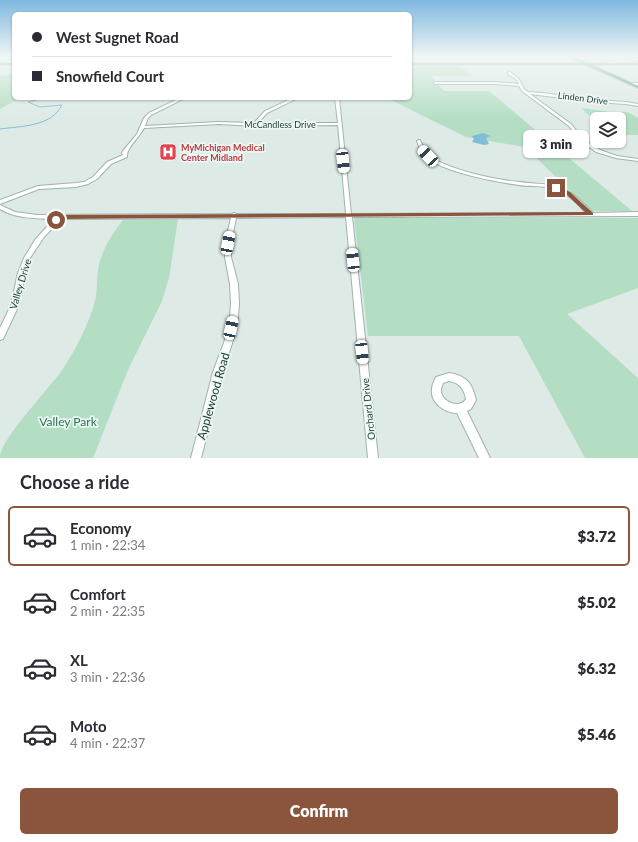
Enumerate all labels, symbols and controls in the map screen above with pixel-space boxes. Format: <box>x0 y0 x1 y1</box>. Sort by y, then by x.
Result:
text: West Sugnet Road <box>56 28 179 46</box>
text: Snowfield Court <box>56 67 164 85</box>
street label: Linden Drive <box>557 89 609 107</box>
map controls <box>590 112 626 148</box>
button: layers <box>590 112 626 148</box>
street label: McCandless Drive <box>244 119 316 130</box>
callout: 3 min <box>523 130 589 158</box>
text: 3 min <box>540 136 572 152</box>
hospital icon: MyMichigan Medical Center Midland <box>158 142 178 162</box>
place label: MyMichigan Medical Center Midland <box>181 142 265 163</box>
car <box>415 143 441 169</box>
car <box>336 148 350 174</box>
route end <box>547 179 565 197</box>
route start <box>47 211 65 229</box>
car <box>220 230 236 256</box>
car <box>346 247 360 273</box>
street label: Valley Drive <box>7 257 33 311</box>
car <box>223 315 239 341</box>
car <box>355 339 369 365</box>
street label: Applewood Road <box>193 351 233 441</box>
street label: Orchard Drive <box>359 377 377 441</box>
park label: Valley Park <box>39 414 98 429</box>
text: Choose a ride <box>20 471 129 493</box>
icon: car <box>22 518 58 554</box>
text: Economy <box>70 519 131 537</box>
text: $3.72 <box>578 527 616 545</box>
text: 1 min · 22:34 <box>70 537 145 553</box>
icon: car <box>22 584 58 620</box>
text: Comfort <box>70 585 126 603</box>
text: $5.02 <box>578 593 616 611</box>
text: 2 min · 22:35 <box>70 603 145 619</box>
icon: car <box>22 650 58 686</box>
text: XL <box>70 651 88 669</box>
text: $6.32 <box>578 659 616 677</box>
text: 3 min · 22:36 <box>70 669 145 685</box>
icon: car <box>22 716 58 752</box>
text: Moto <box>70 717 107 735</box>
text: $5.46 <box>578 725 616 743</box>
text: 4 min · 22:37 <box>70 735 145 751</box>
button: Confirm <box>20 788 618 834</box>

